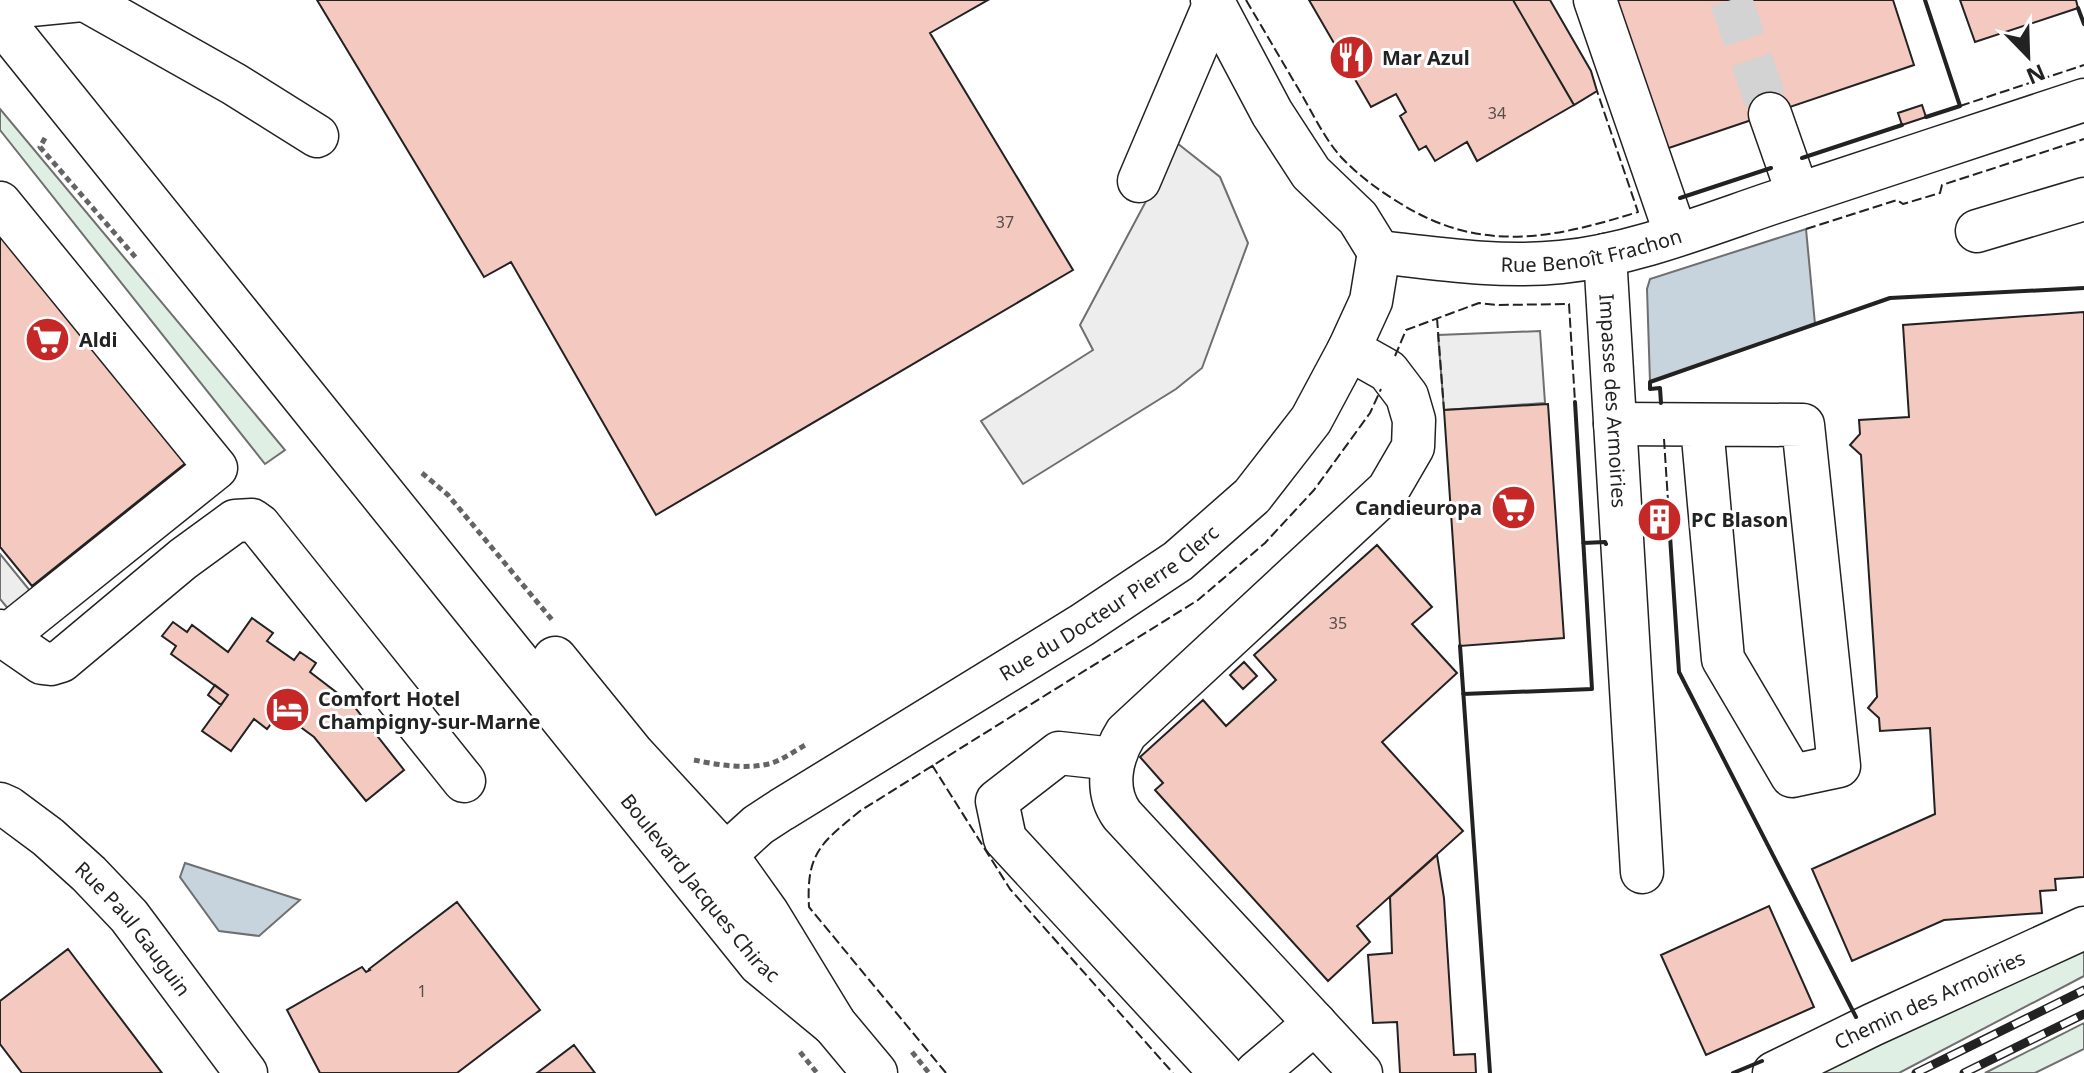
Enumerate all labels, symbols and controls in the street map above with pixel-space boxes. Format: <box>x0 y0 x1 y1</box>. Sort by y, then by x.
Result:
north arrow <box>1988 16 2068 96</box>
restaurant icon: Mar Azul <box>1327 33 1375 81</box>
place label: Mar Azul <box>1382 44 1470 71</box>
text: N <box>2022 58 2050 93</box>
house number: 34 <box>1488 102 1506 124</box>
house number: 37 <box>996 211 1014 233</box>
street label: Rue Benoît Frachon <box>1500 221 1685 277</box>
street label: Impasse des Armoiries <box>1594 293 1634 509</box>
supermarket icon: Aldi <box>24 315 72 363</box>
place label: Aldi <box>79 326 117 353</box>
supermarket icon: Candieuropa <box>1489 483 1537 531</box>
place label: Candieuropa <box>1355 494 1482 521</box>
building icon: PC Blason <box>1636 495 1684 543</box>
place label: PC Blason <box>1691 506 1788 533</box>
street label: Rue du Docteur Pierre Clerc <box>994 518 1224 686</box>
house number: 35 <box>1329 612 1347 634</box>
hotel icon: Comfort Hotel Champigny-sur-Marne <box>263 685 311 733</box>
place label: Comfort Hotel Champigny-sur-Marne <box>318 685 541 735</box>
street label: Boulevard Jacques Chirac <box>615 788 786 988</box>
street label: Rue Paul Gauguin <box>70 855 197 1001</box>
street label: Chemin des Armoiries <box>1829 943 2029 1055</box>
house number: 1 <box>417 980 427 1002</box>

